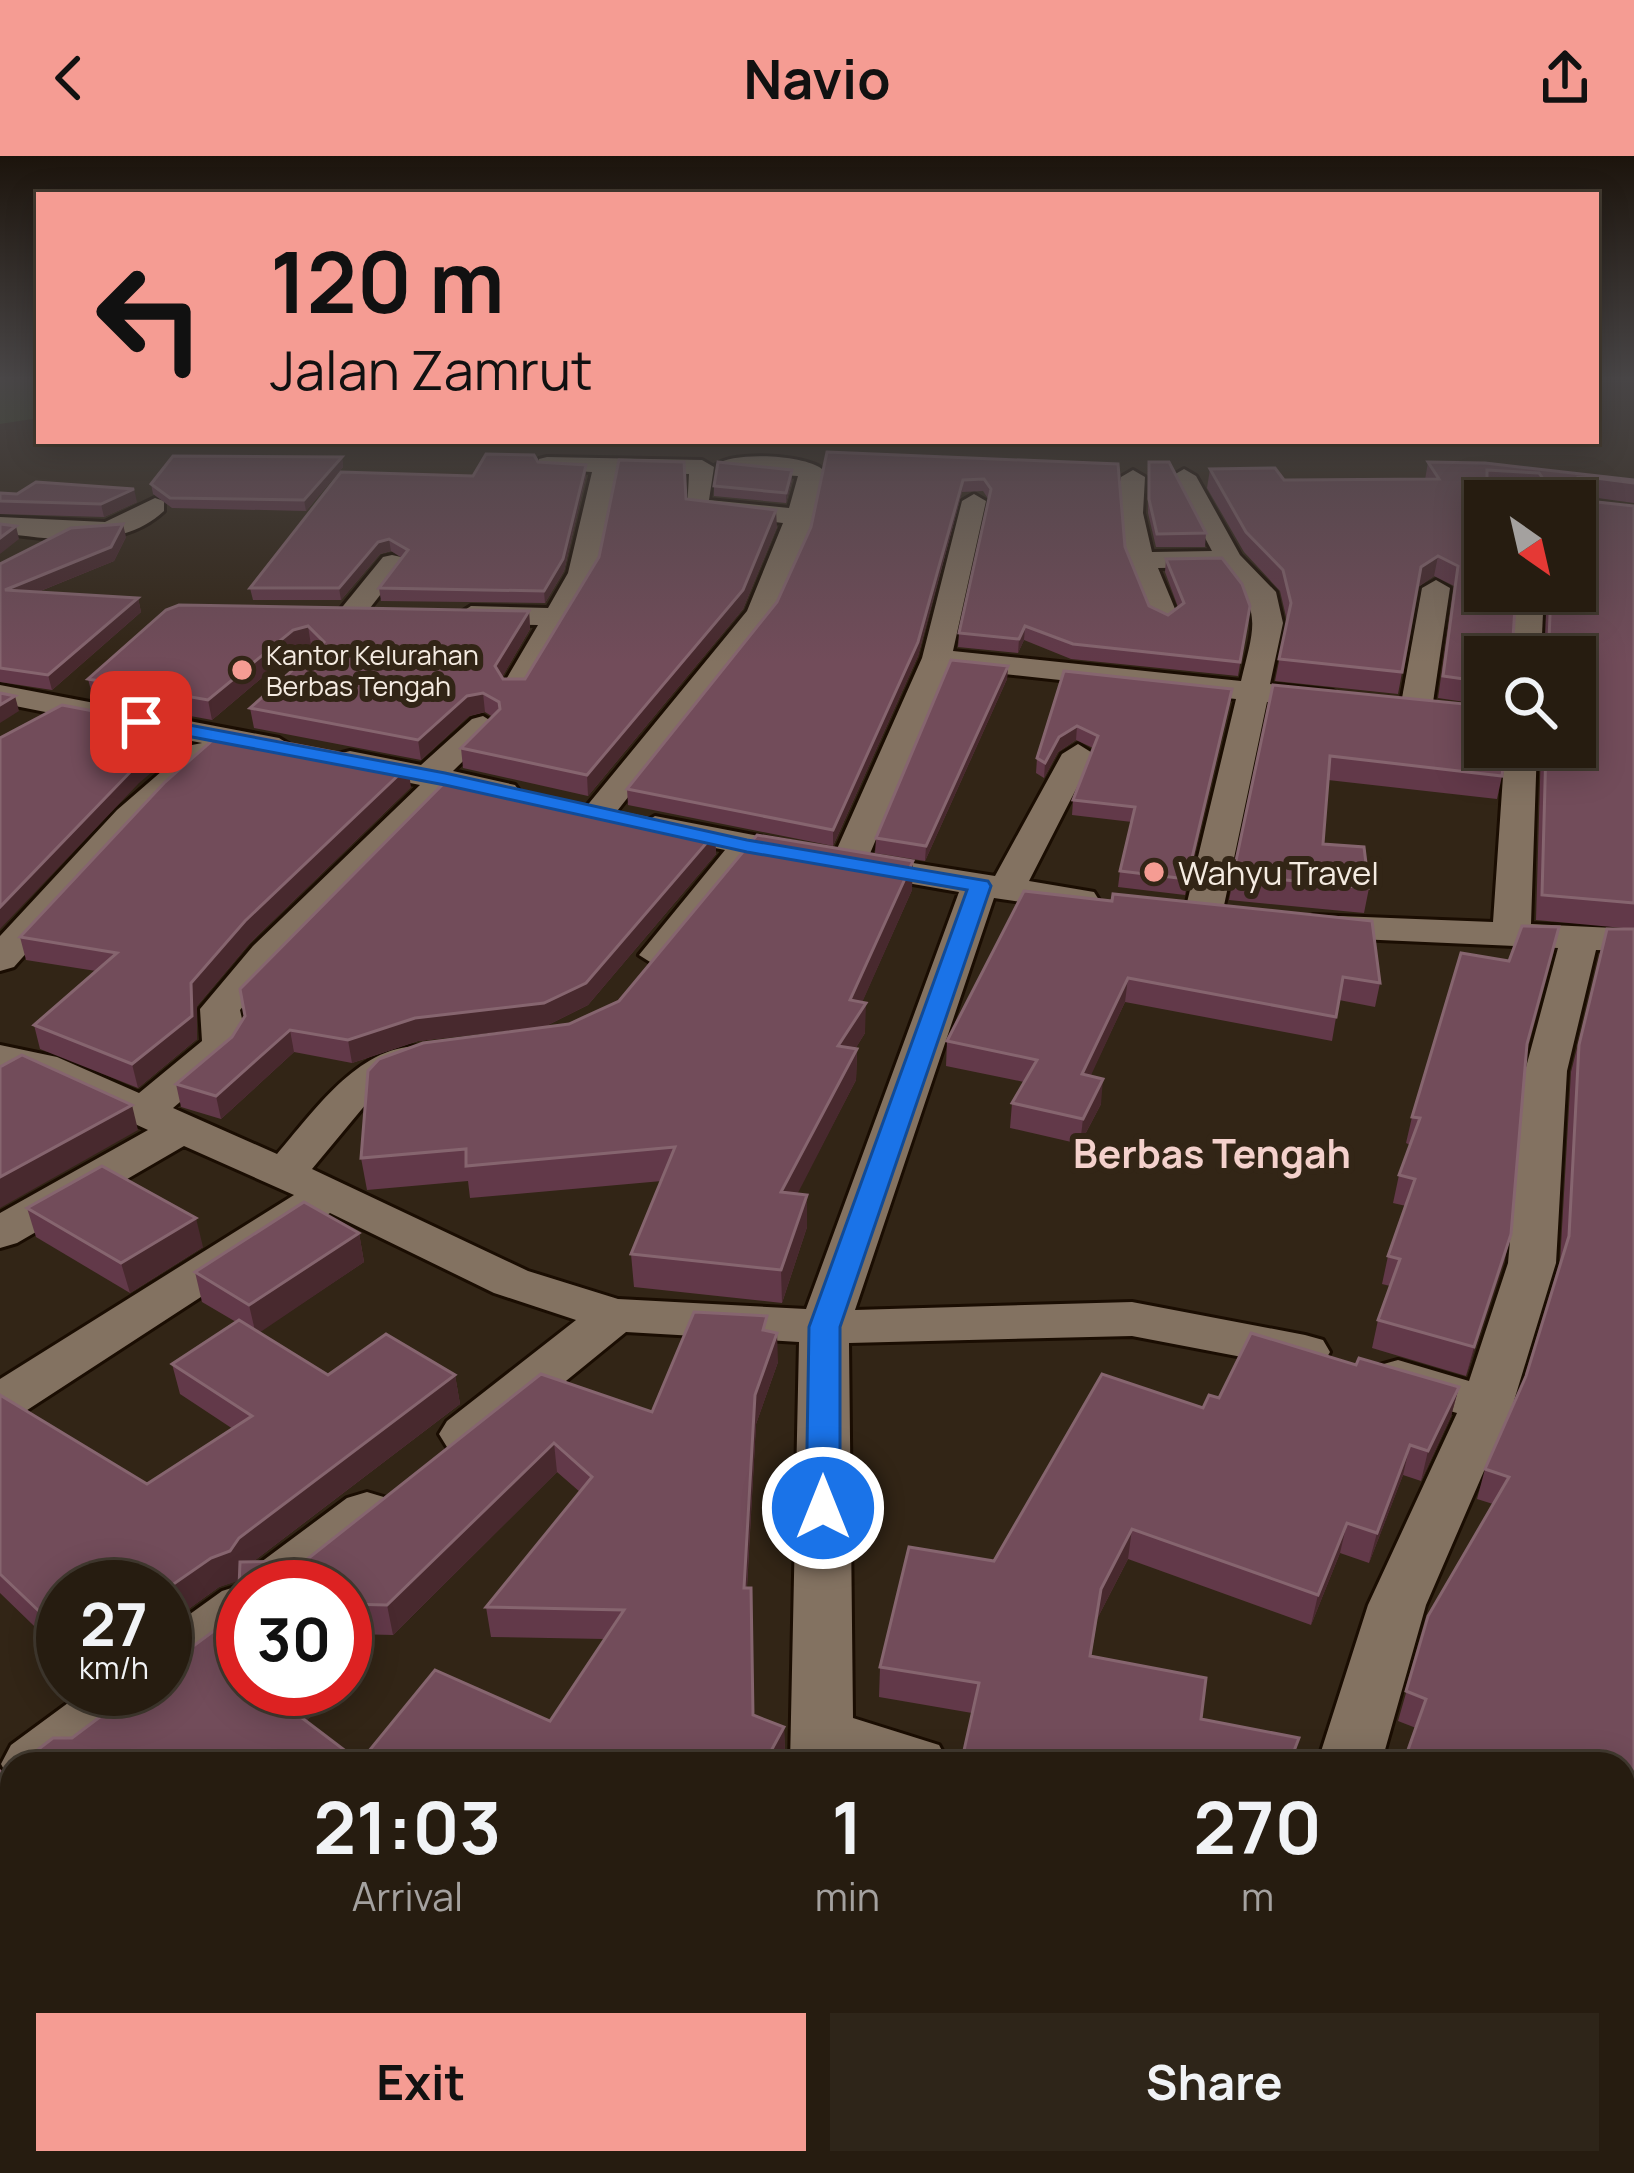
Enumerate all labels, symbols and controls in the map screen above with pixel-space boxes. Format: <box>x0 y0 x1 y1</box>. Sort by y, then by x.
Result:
text: Navio <box>743 41 891 115</box>
icon: back <box>36 45 102 111</box>
icon: share <box>1532 45 1598 111</box>
text: 120 m <box>270 223 504 338</box>
icon: left <box>72 240 228 396</box>
text: Jalan Zamrut <box>270 332 593 406</box>
north arrow <box>1464 480 1596 612</box>
map controls <box>1464 480 1596 768</box>
place label: Kantor Kelurahan Berbas Tengah <box>266 636 479 704</box>
button: search <box>1464 636 1596 768</box>
marker: Kantor Kelurahan Berbas Tengah <box>229 657 255 683</box>
pin <box>90 671 192 773</box>
icon: arrive <box>108 689 174 755</box>
place label: Wahyu Travel <box>1178 850 1379 895</box>
marker: Wahyu Travel <box>1141 859 1167 885</box>
district label: Berbas Tengah <box>1073 1126 1351 1180</box>
position arrow <box>760 1445 886 1571</box>
speed limit sign: 30 <box>216 1560 372 1716</box>
text: 27 <box>80 1582 148 1664</box>
text: km/h <box>79 1647 149 1688</box>
text: 21:03 <box>313 1777 501 1876</box>
text: 1 <box>832 1777 863 1876</box>
text: 270 <box>1193 1777 1322 1876</box>
text: Arrival <box>352 1869 463 1923</box>
text: min <box>815 1869 880 1923</box>
text: m <box>1241 1869 1274 1923</box>
button: Exit <box>36 2013 806 2151</box>
button: Share <box>830 2013 1599 2151</box>

